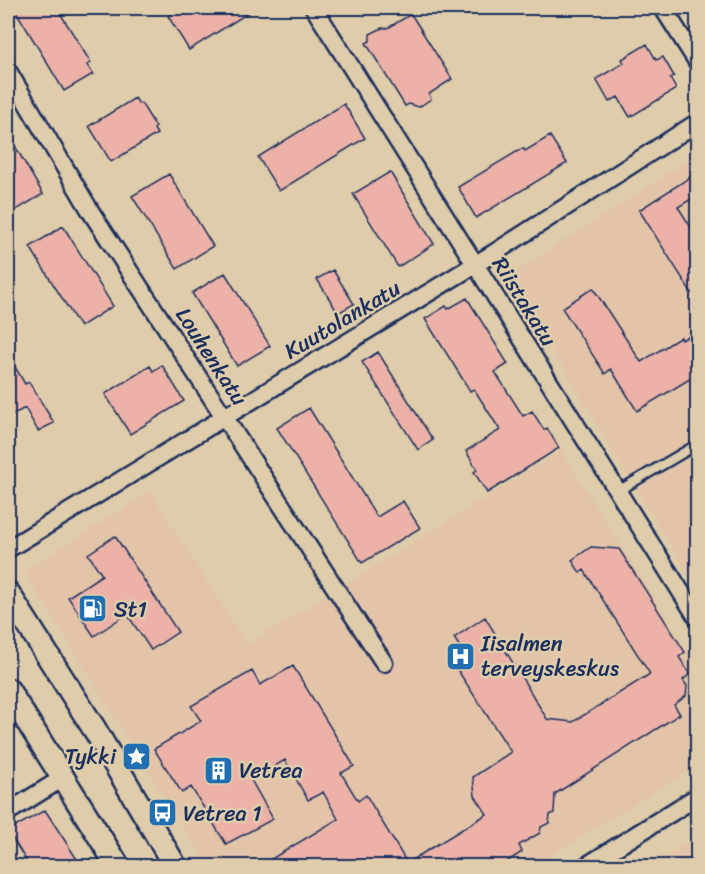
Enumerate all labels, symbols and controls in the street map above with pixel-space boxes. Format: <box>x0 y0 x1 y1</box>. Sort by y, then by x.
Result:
street label: Riistakatu <box>481 248 568 354</box>
street label: Kuutolankatu <box>276 269 409 370</box>
street label: Louhenkatu <box>165 299 258 414</box>
place label: St1 <box>114 590 147 629</box>
fuel station icon: St1 <box>77 593 109 625</box>
place label: Iisalmen terveyskeskus <box>480 624 619 688</box>
hospital icon: Iisalmen terveyskeskus <box>444 640 476 672</box>
place label: Tykki <box>65 737 117 776</box>
place icon: Tykki <box>121 740 153 772</box>
place label: Vetrea <box>239 751 303 790</box>
building icon: Vetrea <box>202 754 234 786</box>
place label: Vetrea 1 <box>183 794 262 833</box>
bus stop icon: Vetrea 1 <box>146 797 178 829</box>

